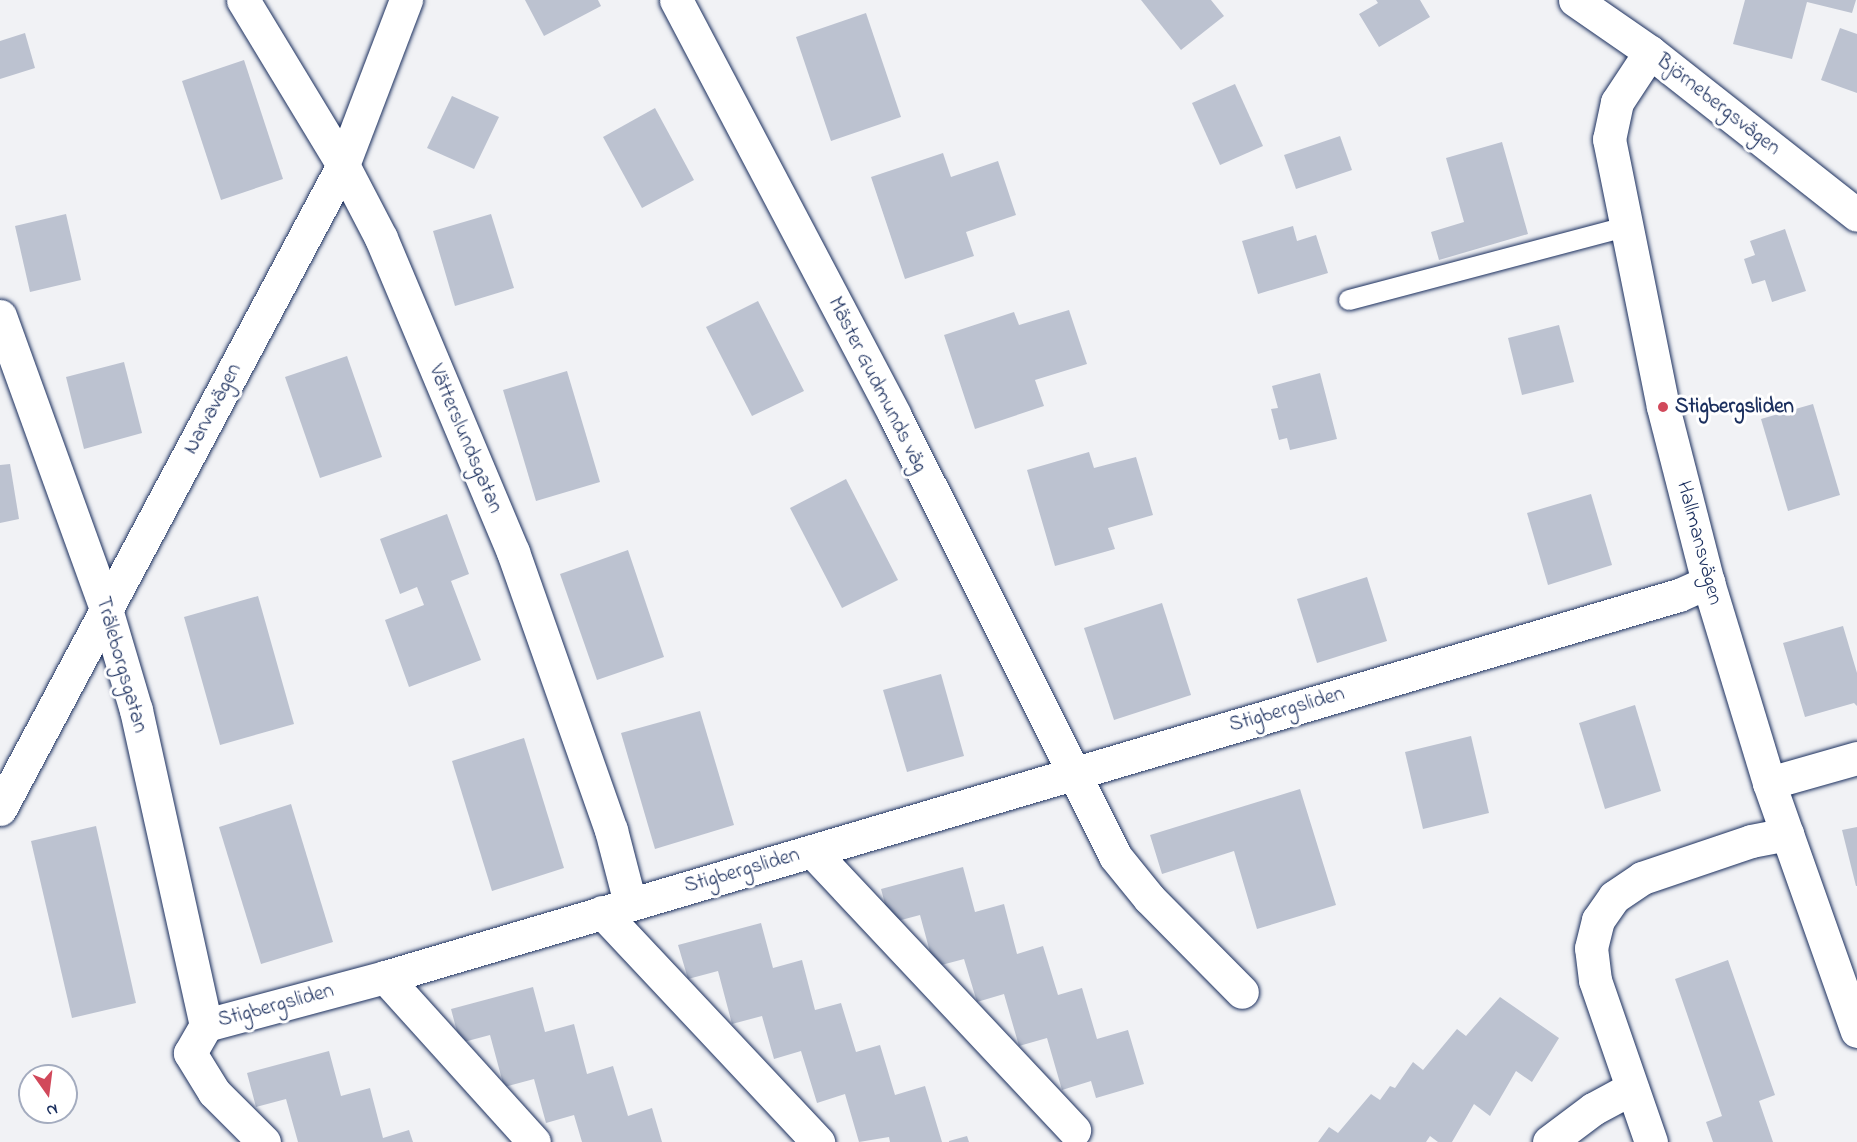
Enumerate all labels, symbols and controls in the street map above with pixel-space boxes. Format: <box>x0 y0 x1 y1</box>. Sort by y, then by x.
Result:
street label: Björnebergsvägen <box>1651 49 1785 161</box>
street label: Mäster Gudmunds väg <box>822 293 932 477</box>
street label: Narvavägen <box>179 359 247 459</box>
street label: Vätterslundsgatan <box>422 361 508 517</box>
place label: Stigbergsliden <box>1675 394 1794 420</box>
marker: Stigbergsliden <box>1656 400 1670 414</box>
street label: Hallmansvägen <box>1670 478 1728 608</box>
street label: Träleborgsgatan <box>90 594 152 736</box>
street label: Stigbergsliden <box>1226 681 1348 739</box>
street label: Stigbergsliden <box>681 842 803 900</box>
street label: Stigbergsliden <box>215 978 337 1034</box>
north arrow <box>18 1064 78 1124</box>
text: N <box>44 1097 60 1122</box>

